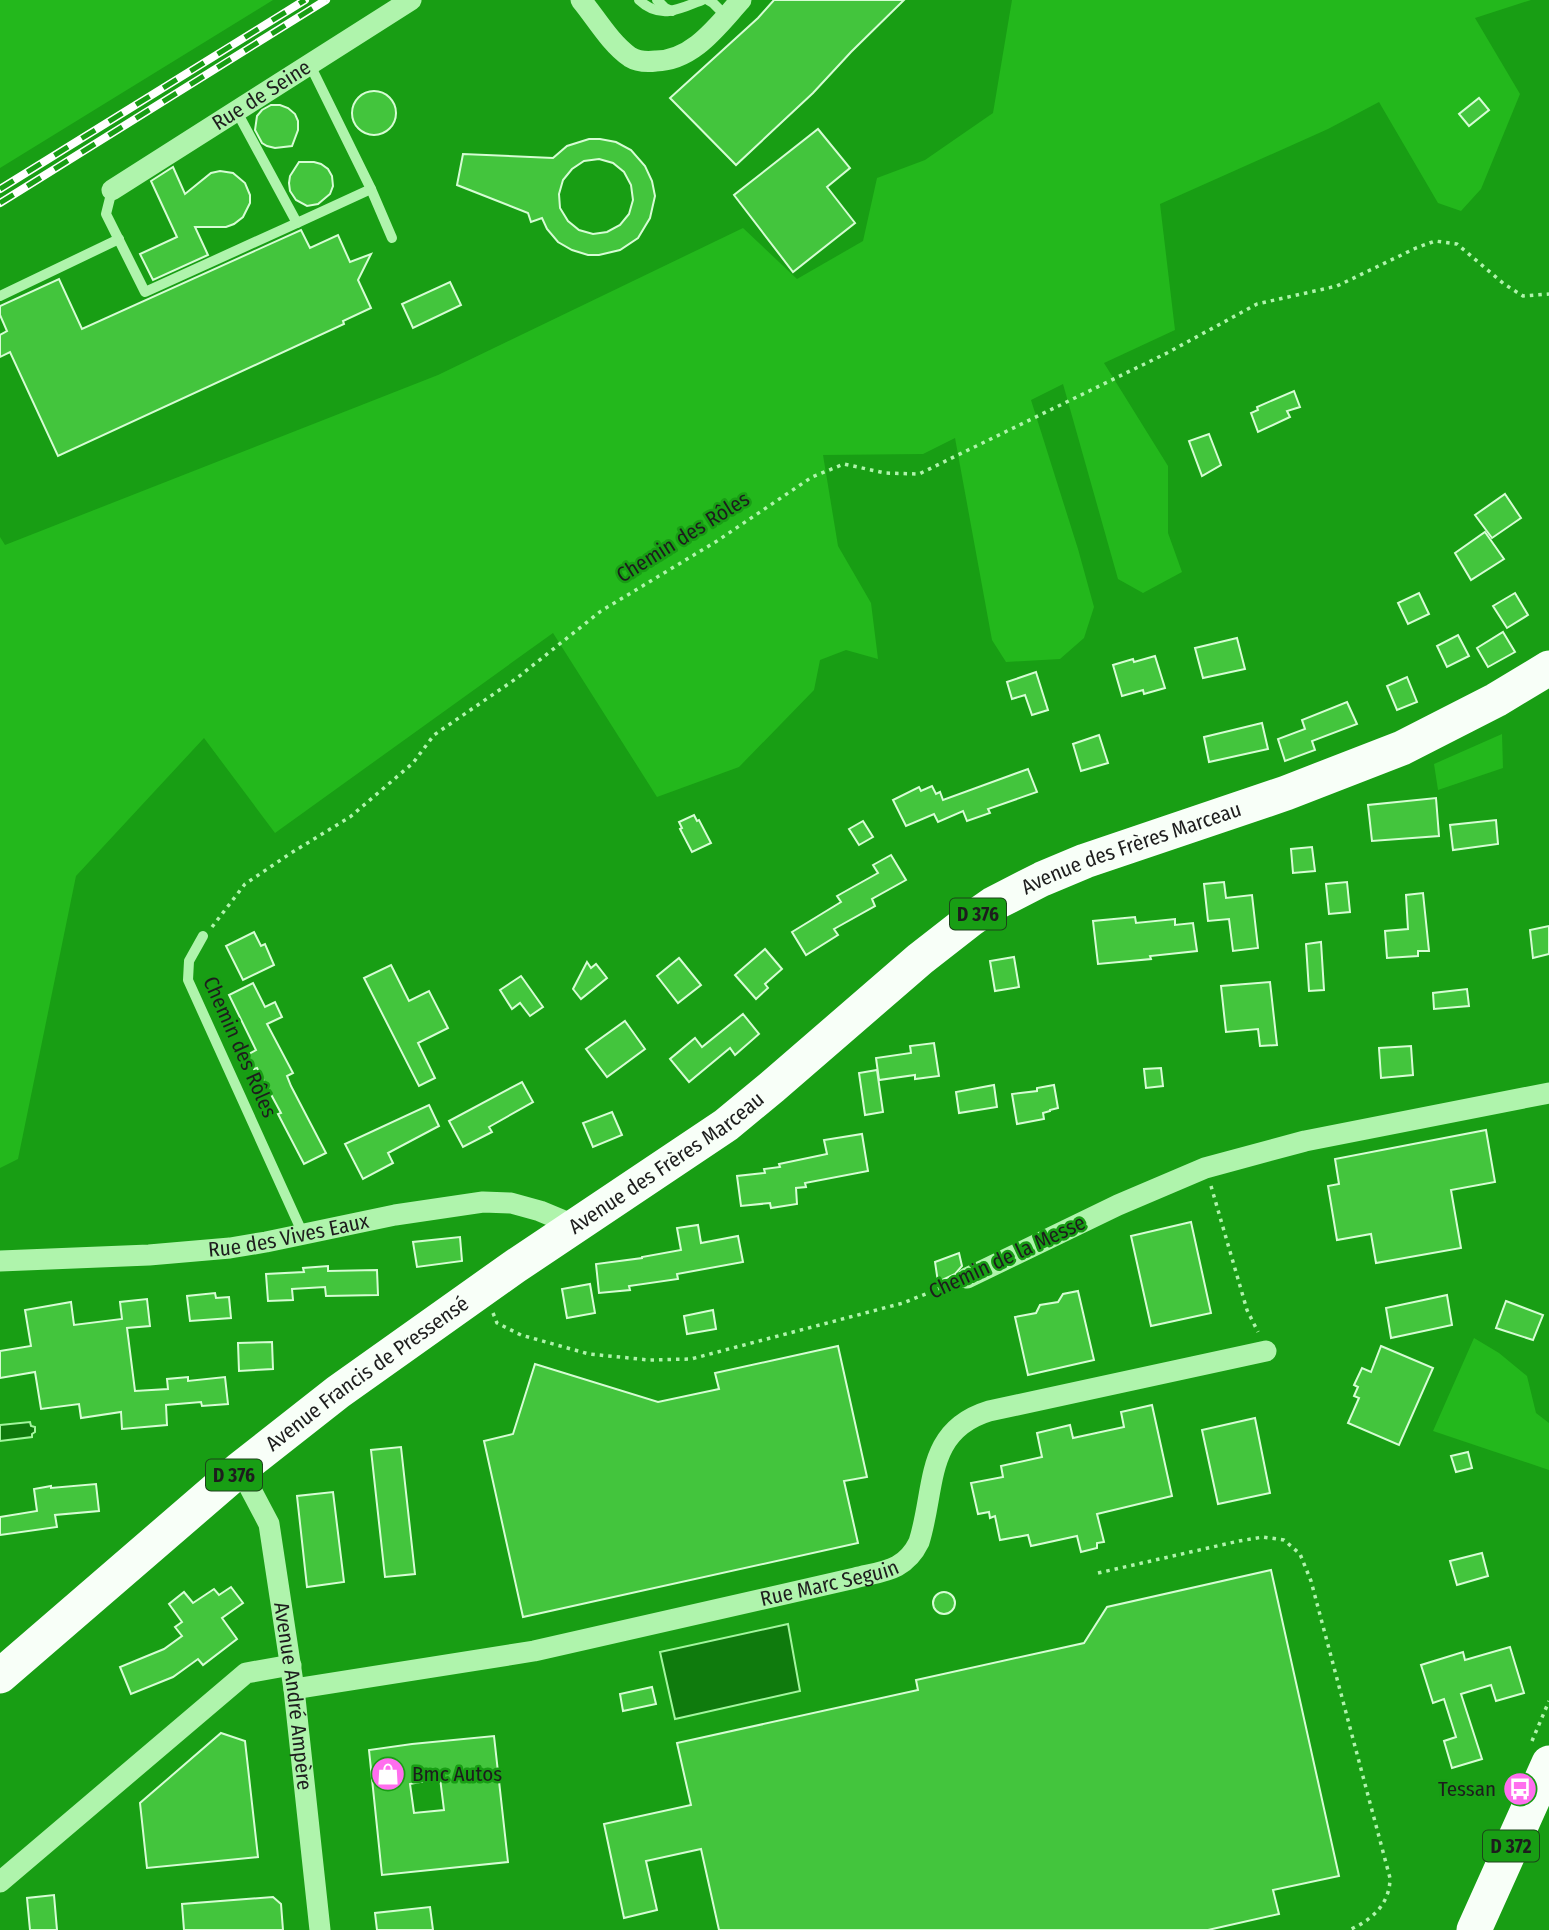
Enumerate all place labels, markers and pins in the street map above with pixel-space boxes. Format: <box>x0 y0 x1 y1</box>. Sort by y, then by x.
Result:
shop icon: Bmc Autos <box>369 1755 407 1793</box>
place label: Bmc Autos <box>412 1761 502 1787</box>
bus stop icon: Tessan <box>1501 1770 1539 1808</box>
place label: Tessan <box>1438 1776 1496 1802</box>

